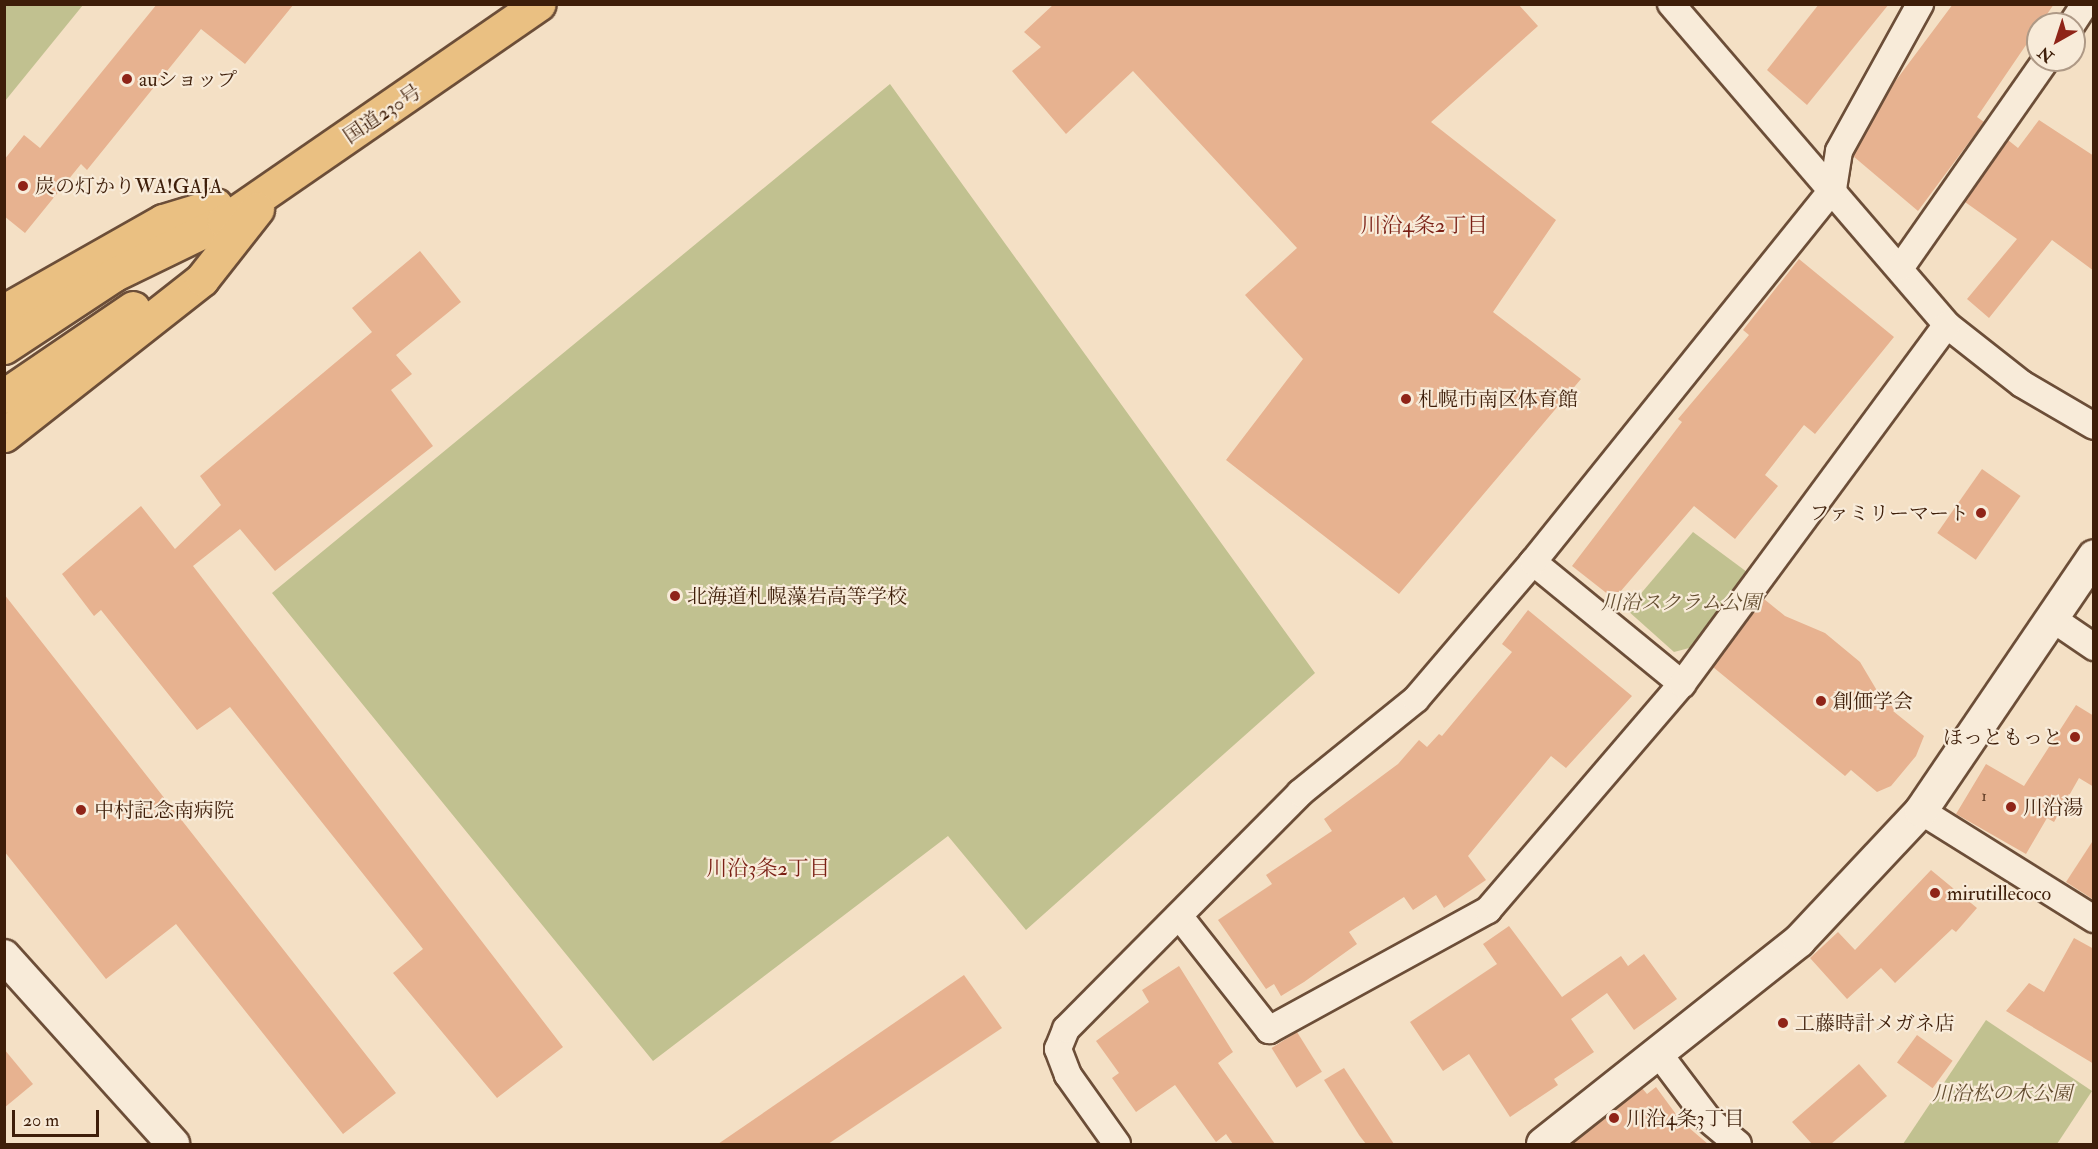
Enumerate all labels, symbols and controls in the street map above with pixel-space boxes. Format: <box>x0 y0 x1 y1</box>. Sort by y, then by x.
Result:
north arrow <box>2026 12 2086 72</box>
text: N <box>2034 42 2058 67</box>
place label: auショップ <box>139 67 238 91</box>
marker: auショップ <box>120 72 134 86</box>
street label: 国道230号 <box>339 79 425 149</box>
place label: 炭の灯かりWA!GAJA <box>35 174 223 198</box>
marker: 炭の灯かりWA!GAJA <box>16 179 30 193</box>
district label: 川沿4条2丁目 <box>1361 213 1487 239</box>
place label: 札幌市南区体育館 <box>1418 387 1578 411</box>
marker: 札幌市南区体育館 <box>1399 392 1413 406</box>
place label: ファミリーマート <box>1809 501 1969 525</box>
marker: ファミリーマート <box>1974 506 1988 520</box>
place label: 北海道札幌藻岩高等学校 <box>687 584 907 608</box>
marker: 北海道札幌藻岩高等学校 <box>668 589 682 603</box>
park label: 川沿スクラム公園 <box>1601 590 1761 614</box>
place label: 創価学会 <box>1833 689 1913 713</box>
marker: 創価学会 <box>1814 694 1828 708</box>
place label: ほっともっと <box>1943 725 2063 749</box>
marker: ほっともっと <box>2068 730 2082 744</box>
house number: 1 <box>1981 786 1987 806</box>
place label: 川沿湯 <box>2023 795 2083 819</box>
place label: 中村記念南病院 <box>94 798 234 822</box>
marker: 川沿湯 <box>2004 800 2018 814</box>
marker: 中村記念南病院 <box>72 801 90 819</box>
district label: 川沿3条2丁目 <box>706 856 830 882</box>
place label: mirutillecoco <box>1947 881 2051 905</box>
marker: mirutillecoco <box>1928 886 1942 900</box>
place label: 工藤時計メガネ店 <box>1795 1011 1955 1035</box>
marker: 工藤時計メガネ店 <box>1776 1016 1790 1030</box>
park label: 川沿松の木公園 <box>1932 1081 2072 1105</box>
scale bar <box>15 1098 102 1136</box>
place label: 川沿4条3丁目 <box>1626 1106 1744 1130</box>
text: 20 m <box>23 1109 59 1132</box>
marker: 川沿4条3丁目 <box>1607 1111 1621 1125</box>

